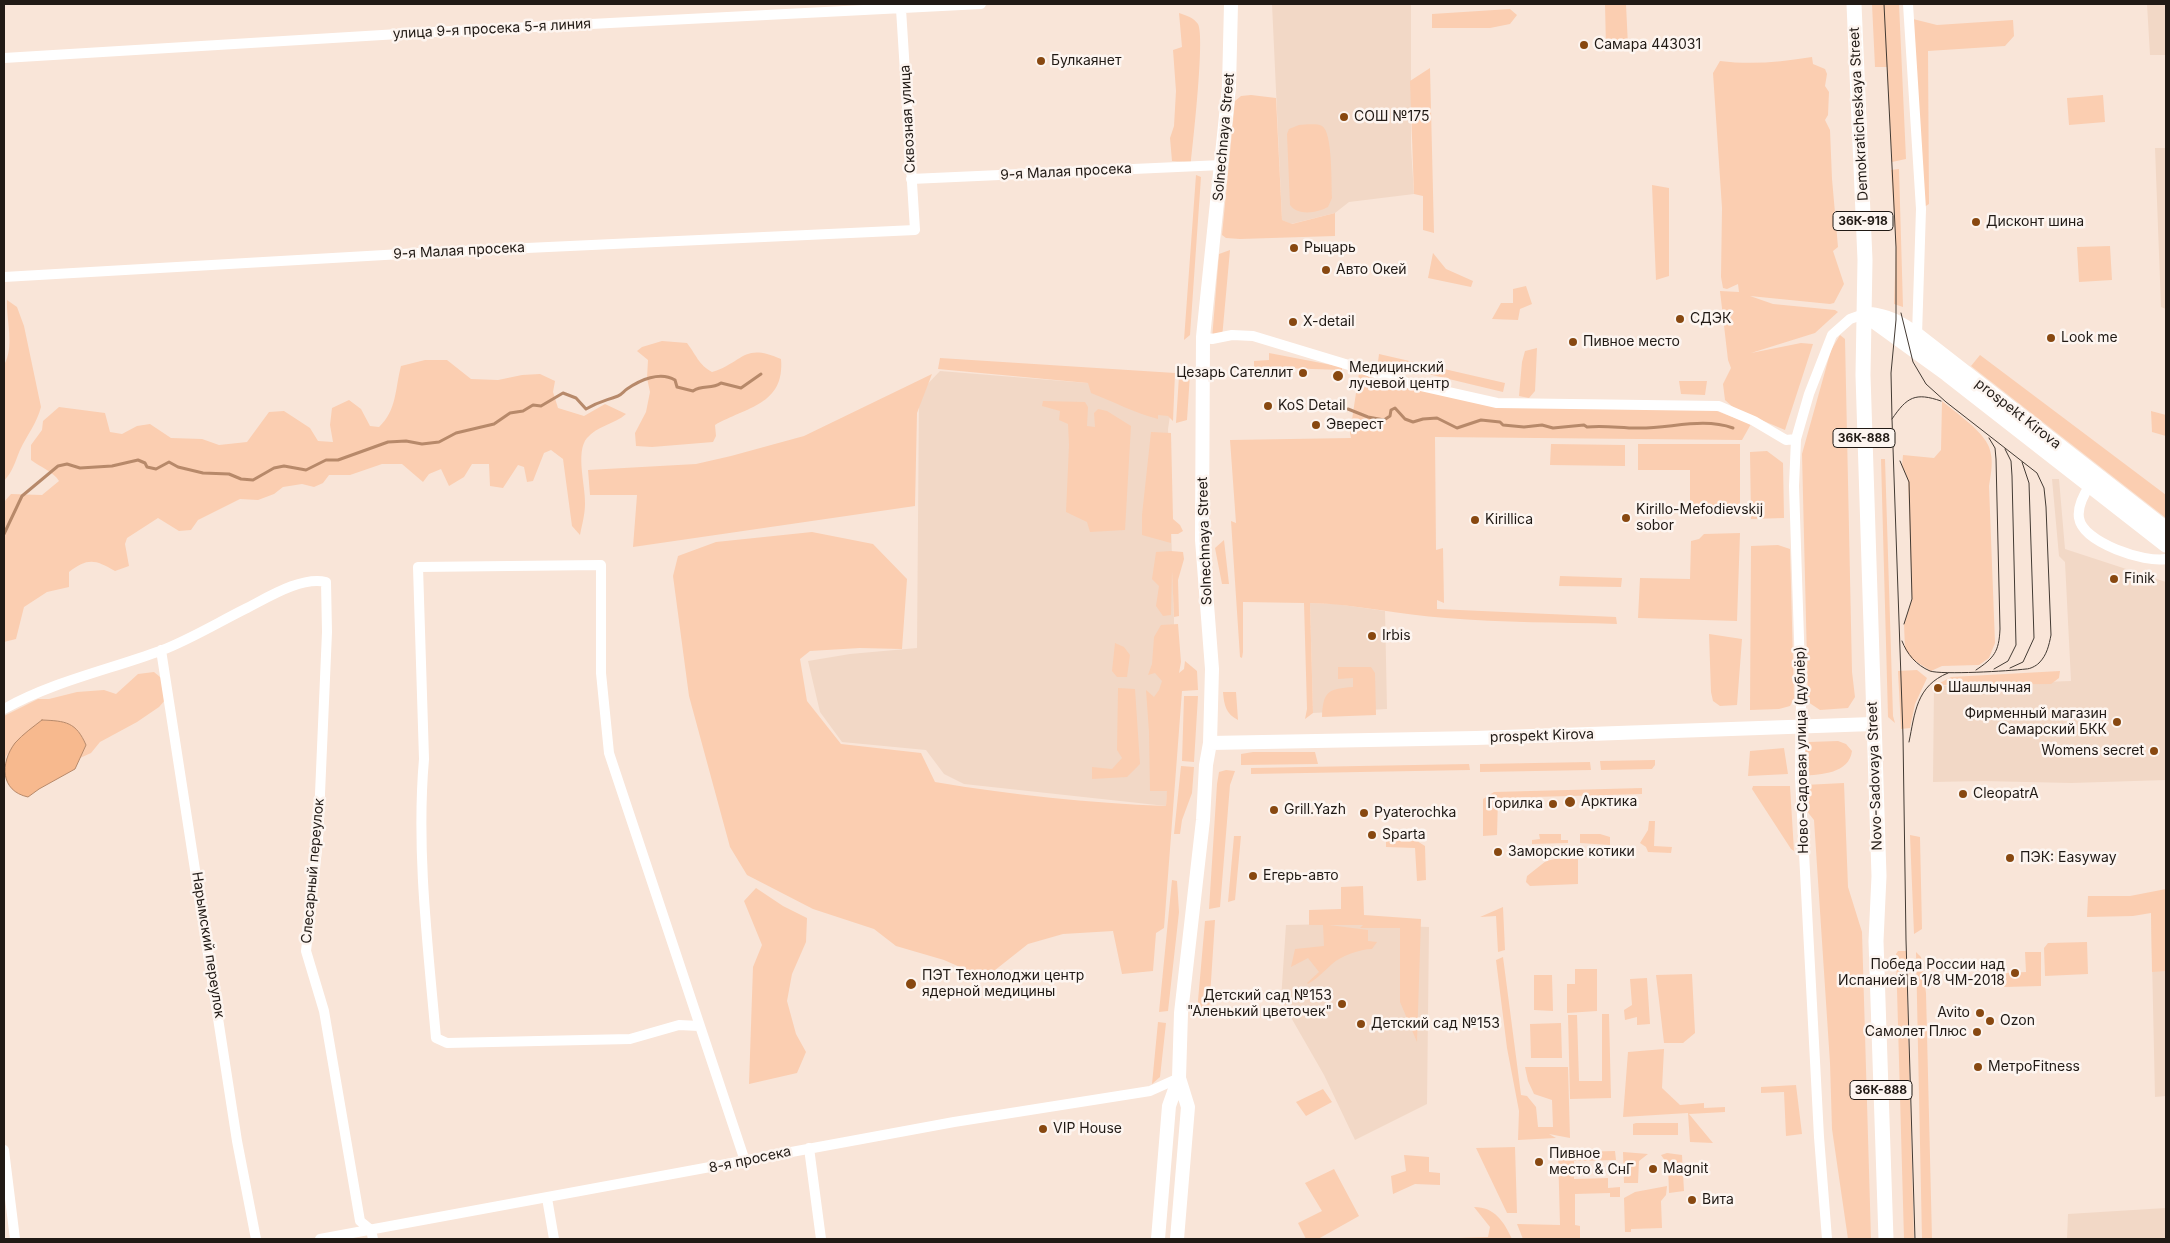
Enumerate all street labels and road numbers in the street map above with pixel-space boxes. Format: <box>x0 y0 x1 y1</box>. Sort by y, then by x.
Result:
street label: улица 9-я просека 5-я линия <box>392 15 592 43</box>
street label: Demokraticheskaya Street <box>1846 27 1872 201</box>
street label: Сквозная улица <box>897 64 919 174</box>
street label: Solnechnaya Street <box>1210 72 1238 202</box>
street label: 9-я Малая просека <box>1000 160 1132 184</box>
road number: 36К-918 <box>1833 212 1893 230</box>
street label: 9-я Малая просека <box>393 239 525 263</box>
street label: prospekt Kirova <box>1972 375 2064 453</box>
road number: 36К-888 <box>1833 428 1895 448</box>
street label: Solnechnaya Street <box>1194 476 1216 606</box>
street label: Ново-Садовая улица (дублёр) <box>1792 646 1812 854</box>
street label: Novo-Sadovaya Street <box>1864 701 1886 851</box>
street label: prospekt Kirova <box>1490 726 1594 746</box>
street label: Слесарный переулок <box>298 798 328 944</box>
street label: Нарымский переулок <box>188 871 228 1019</box>
road number: 36К-888 <box>1850 1080 1912 1100</box>
street label: 8-я просека <box>707 1143 793 1177</box>

